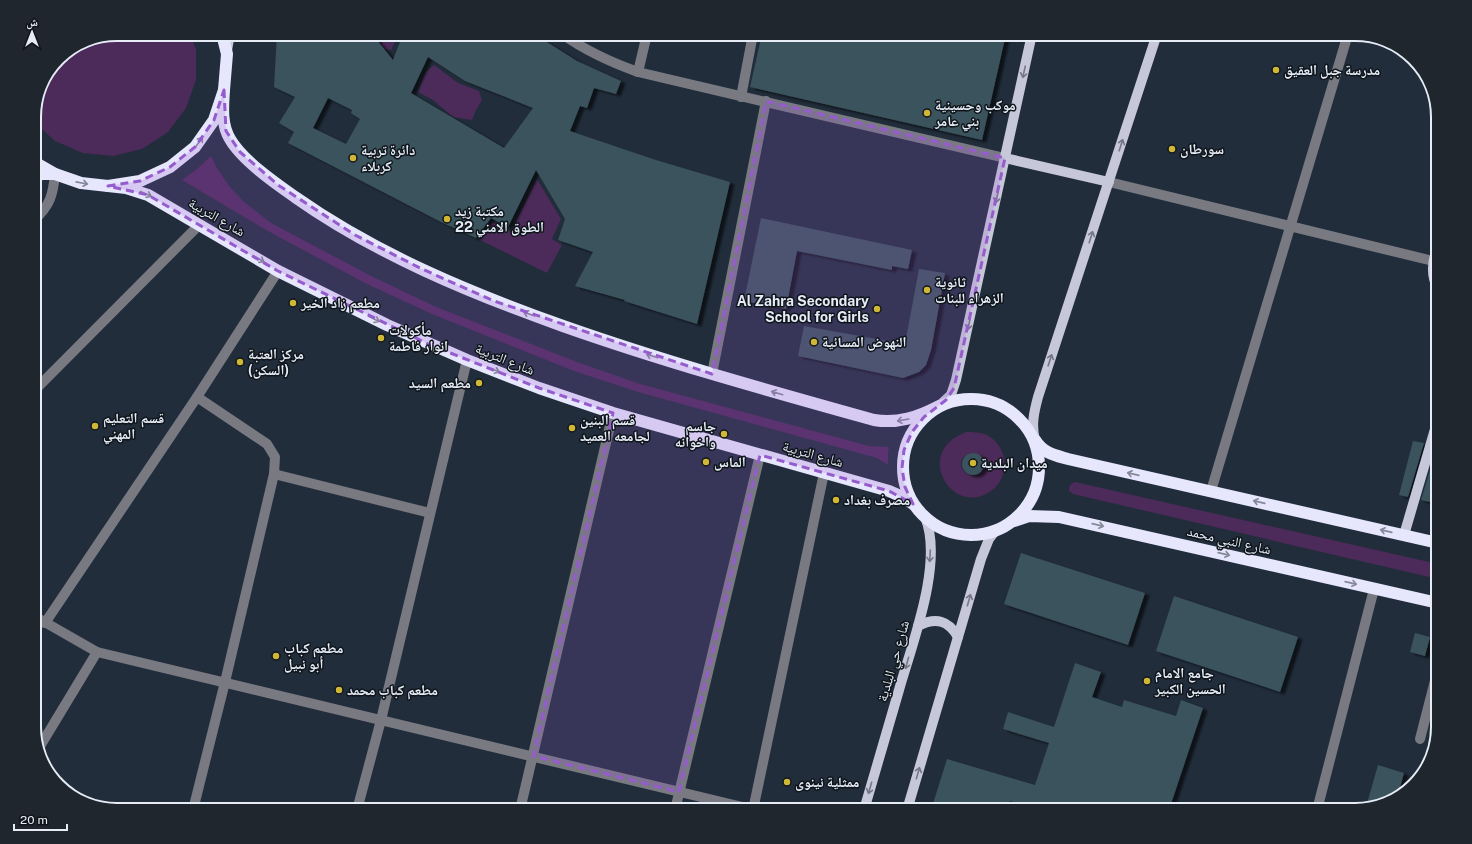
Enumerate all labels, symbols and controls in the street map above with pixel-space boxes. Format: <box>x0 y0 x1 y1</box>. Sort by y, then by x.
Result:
north arrow <box>12 12 52 52</box>
text: ش <box>26 16 38 30</box>
place label: مدرسة جبل العقيق <box>1284 62 1380 79</box>
one-way arrow <box>1019 65 1027 78</box>
marker: مدرسة جبل العقيق <box>1271 65 1281 75</box>
place label: موكب وحسينية بني عامر <box>934 97 1016 132</box>
marker: موكب وحسينية بني عامر <box>922 108 932 118</box>
one-way arrow <box>194 136 203 147</box>
one-way arrow <box>1118 138 1125 151</box>
place label: سورطان <box>1180 141 1224 158</box>
place label: دائرة تربية كربلاء <box>361 142 415 175</box>
marker: سورطان <box>1167 144 1177 154</box>
marker: دائرة تربية كربلاء <box>348 153 358 163</box>
one-way arrow <box>75 179 88 187</box>
one-way arrow <box>992 190 1000 203</box>
one-way arrow <box>140 191 152 199</box>
street label: شارع التربية <box>185 195 248 241</box>
place label: مكتبة زيد الطوق الامني 22 <box>455 203 544 238</box>
marker: مكتبة زيد الطوق الامني 22 <box>442 214 452 224</box>
one-way arrow <box>1088 230 1095 243</box>
one-way arrow <box>253 256 265 264</box>
place label: ثانوية الزهراء للبنات <box>935 274 1004 307</box>
marker: ثانوية الزهراء للبنات <box>922 285 932 295</box>
place label: Al Zahra Secondary School for Girls <box>737 293 869 325</box>
place label: مطعم زاد الخير <box>300 295 380 313</box>
marker: مطعم زاد الخير <box>288 298 298 308</box>
marker: Al Zahra Secondary School for Girls <box>872 304 882 314</box>
one-way arrow <box>524 309 536 317</box>
one-way arrow <box>368 316 380 323</box>
one-way arrow <box>964 317 972 330</box>
place label: مأكولات انوار فاطمة <box>389 322 448 354</box>
marker: مأكولات انوار فاطمة <box>376 333 386 343</box>
place label: النهوض المسائية <box>822 334 907 351</box>
marker: النهوض المسائية <box>809 337 819 347</box>
street label: شارع التربية <box>472 340 537 380</box>
place label: مركز العتبة (السكن) <box>248 346 304 379</box>
one-way arrow <box>646 352 659 359</box>
one-way arrow <box>1047 355 1055 367</box>
marker: مركز العتبة (السكن) <box>235 357 245 367</box>
one-way arrow <box>487 367 499 375</box>
place label: مطعم السيد <box>409 375 471 393</box>
marker: مطعم السيد <box>474 378 484 388</box>
one-way arrow <box>771 389 784 396</box>
place label: قسم التعليم المهني <box>103 410 164 445</box>
place label: قسم البنين لجامعه العميد <box>580 412 650 444</box>
one-way arrow <box>897 416 910 424</box>
place label: جاسم واخوانه <box>675 418 716 450</box>
marker: قسم التعليم المهني <box>90 421 100 431</box>
marker: قسم البنين لجامعه العميد <box>567 423 577 433</box>
marker: جاسم واخوانه <box>719 429 729 439</box>
street label: شارع التربية <box>780 438 845 472</box>
place label: الماس <box>714 454 746 471</box>
place label: ميدان البلدية <box>981 455 1048 472</box>
marker: الماس <box>701 457 711 467</box>
marker: ميدان البلدية <box>968 458 978 468</box>
one-way arrow <box>1127 469 1140 477</box>
place label: مصرف بغداد <box>844 492 910 509</box>
marker: مصرف بغداد <box>831 495 841 505</box>
one-way arrow <box>1253 498 1266 506</box>
one-way arrow <box>1091 522 1104 530</box>
street label: شارع النبي محمد <box>1185 523 1273 561</box>
one-way arrow <box>1380 527 1393 534</box>
one-way arrow <box>927 549 934 562</box>
one-way arrow <box>1217 551 1230 559</box>
one-way arrow <box>1344 580 1357 588</box>
one-way arrow <box>966 593 973 606</box>
street label: شارع حي البلدية <box>874 619 916 704</box>
place label: مطعم كباب أبو نبيل <box>284 640 343 673</box>
marker: مطعم كباب أبو نبيل <box>271 651 281 661</box>
one-way arrow <box>903 657 910 670</box>
place label: جامع الامام الحسين الكبير <box>1154 665 1226 698</box>
marker: جامع الامام الحسين الكبير <box>1142 676 1152 686</box>
place label: مطعم كباب محمد <box>347 682 438 700</box>
marker: مطعم كباب محمد <box>334 685 344 695</box>
one-way arrow <box>915 766 922 779</box>
place label: ممثلية نينوى <box>795 774 859 791</box>
marker: ممثلية نينوى <box>782 777 792 787</box>
one-way arrow <box>866 782 873 795</box>
scale bar <box>14 806 67 832</box>
text: 20 m <box>20 813 48 827</box>

